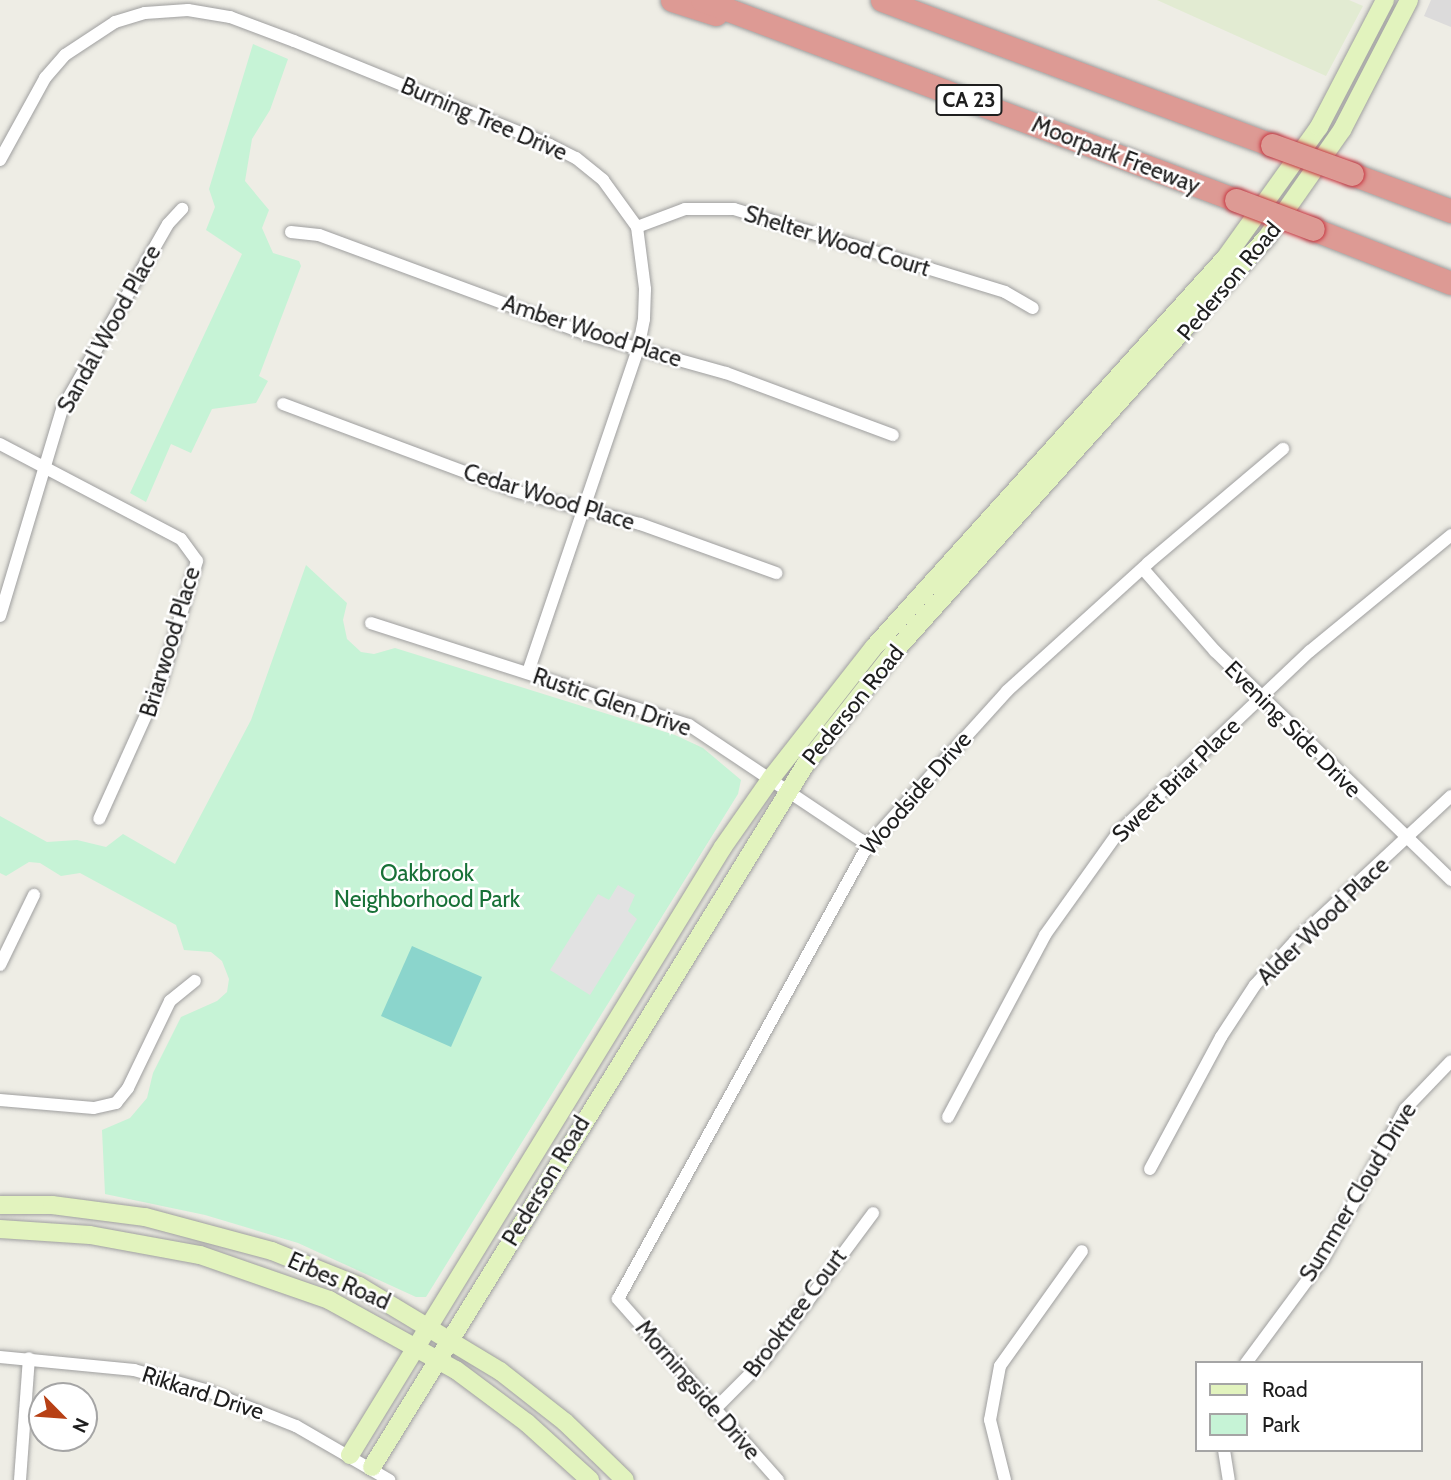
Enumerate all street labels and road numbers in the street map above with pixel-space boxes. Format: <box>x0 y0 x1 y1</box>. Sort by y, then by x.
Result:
street label: Burning Tree Drive <box>397 72 571 166</box>
road number: CA 23 <box>934 82 1004 118</box>
street label: Moorpark Freeway <box>1028 110 1204 200</box>
street label: Shelter Wood Court <box>741 200 933 282</box>
street label: Pederson Road <box>1171 216 1287 346</box>
street label: Sandal Wood Place <box>52 240 166 418</box>
street label: Amber Wood Place <box>499 289 685 373</box>
street label: Cedar Wood Place <box>460 458 638 536</box>
street label: Briarwood Place <box>134 564 206 720</box>
street label: Pederson Road <box>796 639 910 771</box>
street label: Evening Side Drive <box>1219 655 1367 803</box>
street label: Rustic Glen Drive <box>529 662 695 742</box>
street label: Sweet Briar Place <box>1106 712 1246 848</box>
street label: Woodside Drive <box>855 726 977 860</box>
street label: Alder Wood Place <box>1252 851 1394 991</box>
street label: Summer Cloud Drive <box>1294 1098 1422 1286</box>
street label: Pederson Road <box>496 1111 596 1251</box>
street label: Brooktree Court <box>738 1244 852 1382</box>
street label: Erbes Road <box>284 1246 394 1316</box>
street label: Morningside Drive <box>630 1315 766 1465</box>
street label: Rikkard Drive <box>139 1360 267 1426</box>

